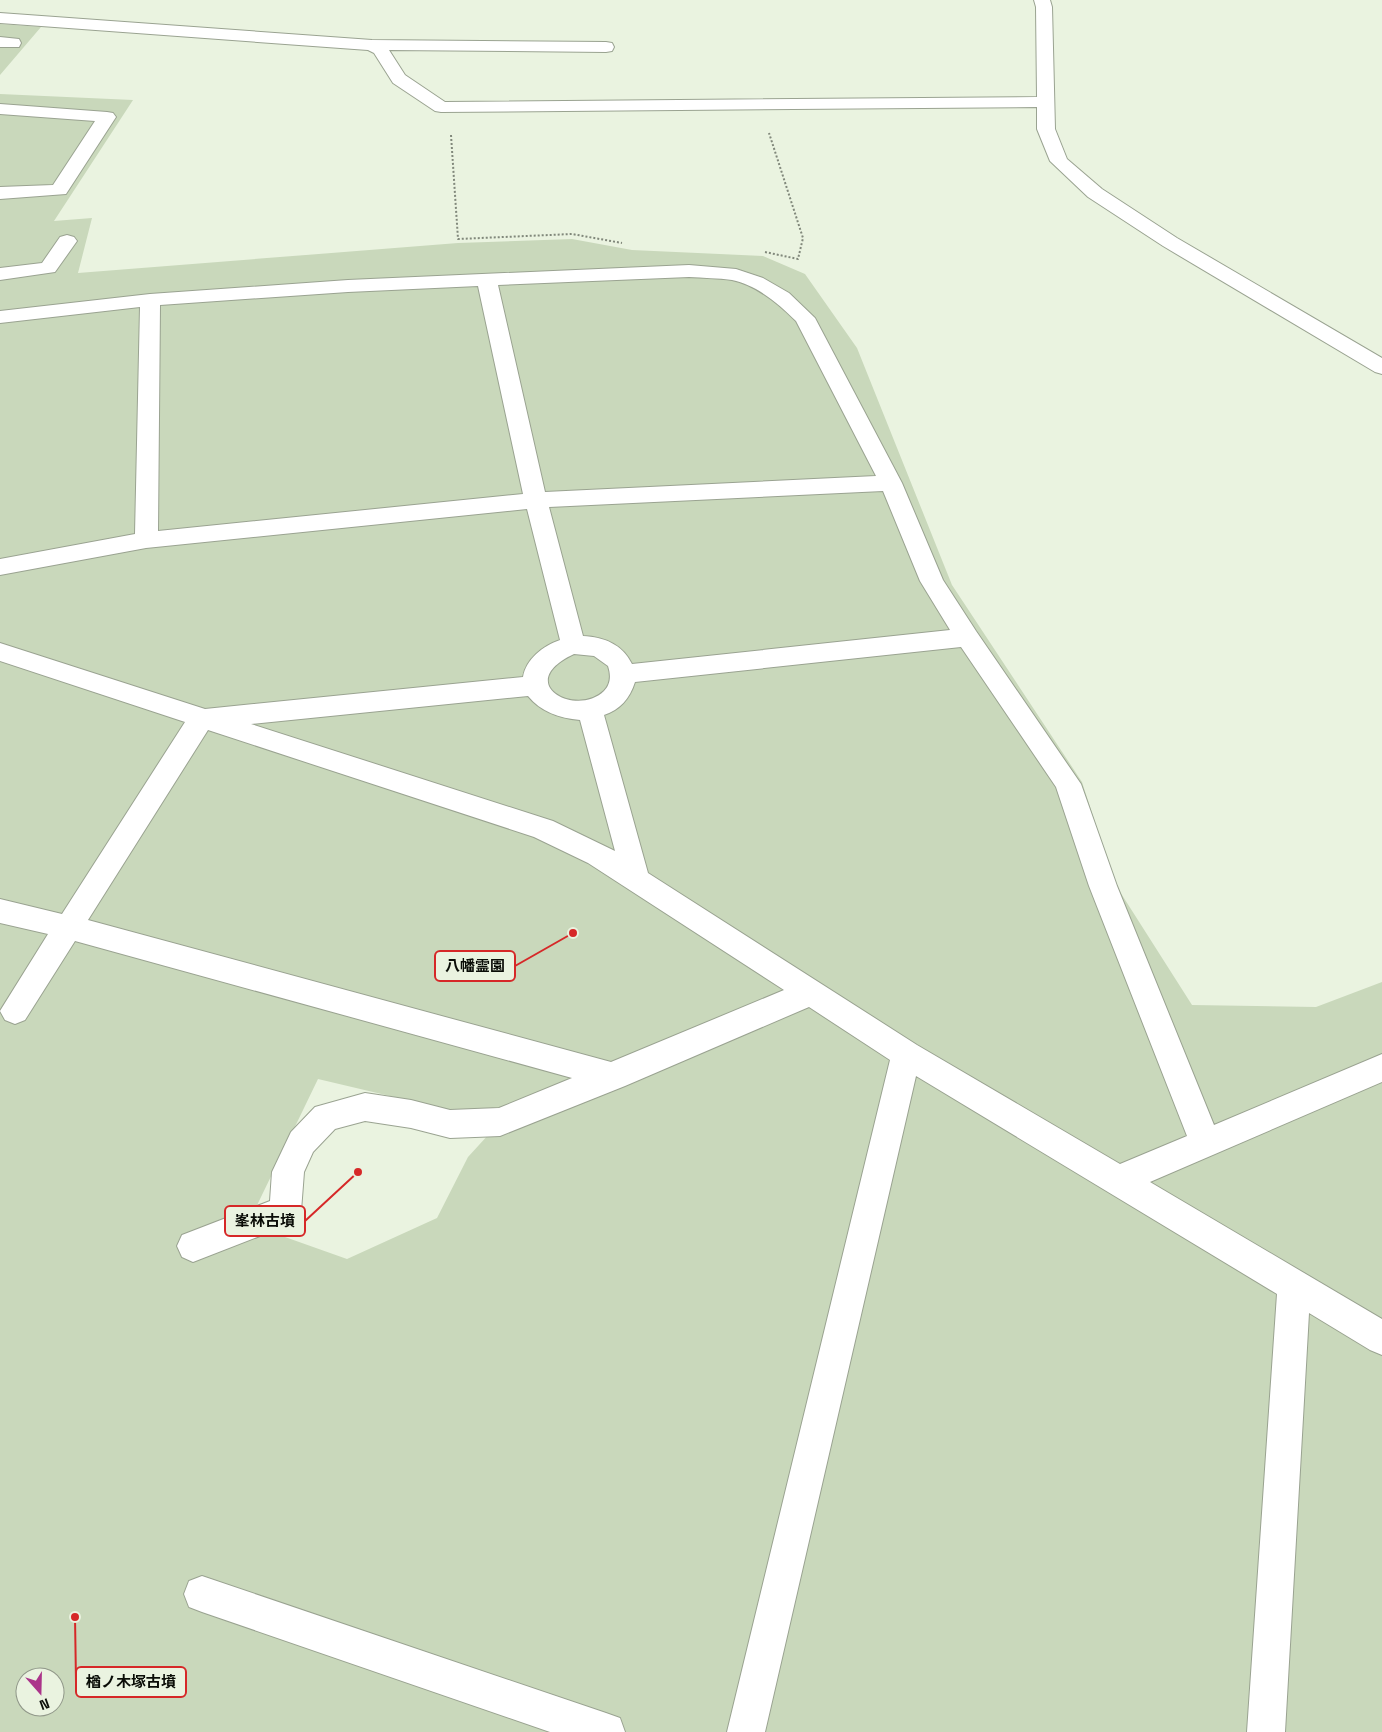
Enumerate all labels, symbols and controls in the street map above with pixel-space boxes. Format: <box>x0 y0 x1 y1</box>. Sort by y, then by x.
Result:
callout: 八幡霊園 <box>435 951 515 981</box>
text: 八幡霊園 <box>445 956 505 975</box>
callout: 峯林古墳 <box>225 1206 305 1236</box>
text: 峯林古墳 <box>235 1211 295 1230</box>
north arrow <box>15 1667 65 1717</box>
callout: 楢ノ木塚古墳 <box>76 1667 186 1697</box>
text: 楢ノ木塚古墳 <box>86 1672 176 1691</box>
text: N <box>37 1694 52 1714</box>

